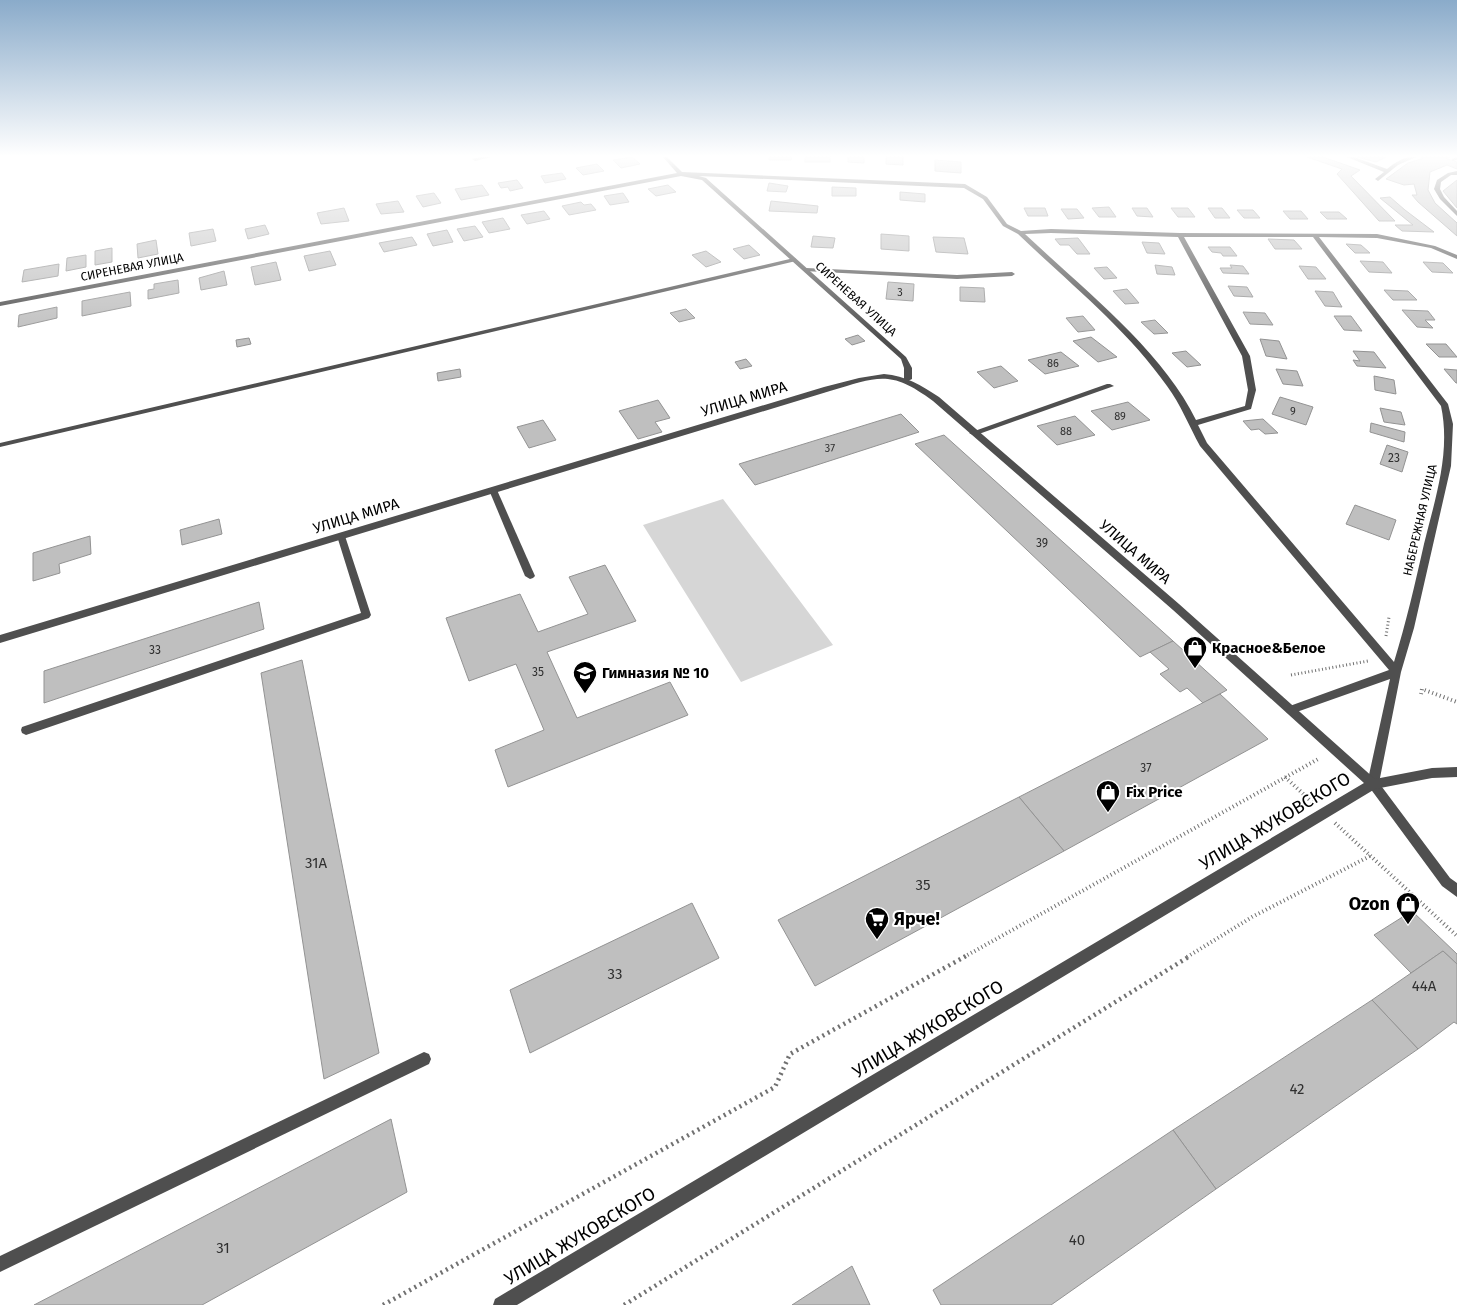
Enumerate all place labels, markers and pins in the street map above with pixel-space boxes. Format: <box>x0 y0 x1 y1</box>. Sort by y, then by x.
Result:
shop icon: Красное&Белое <box>1182 635 1208 669</box>
place label: Красное&Белое <box>1212 639 1325 657</box>
school or university icon: Гимназия № 10 <box>572 660 598 694</box>
place label: Гимназия № 10 <box>602 664 709 682</box>
shop icon: Fix Price <box>1095 779 1121 813</box>
place label: Fix Price <box>1126 783 1182 801</box>
shop icon: Ozon <box>1395 891 1421 925</box>
place label: Ozon <box>1349 893 1390 915</box>
supermarket icon: Ярче! <box>864 906 890 940</box>
place label: Ярче! <box>894 908 940 930</box>

